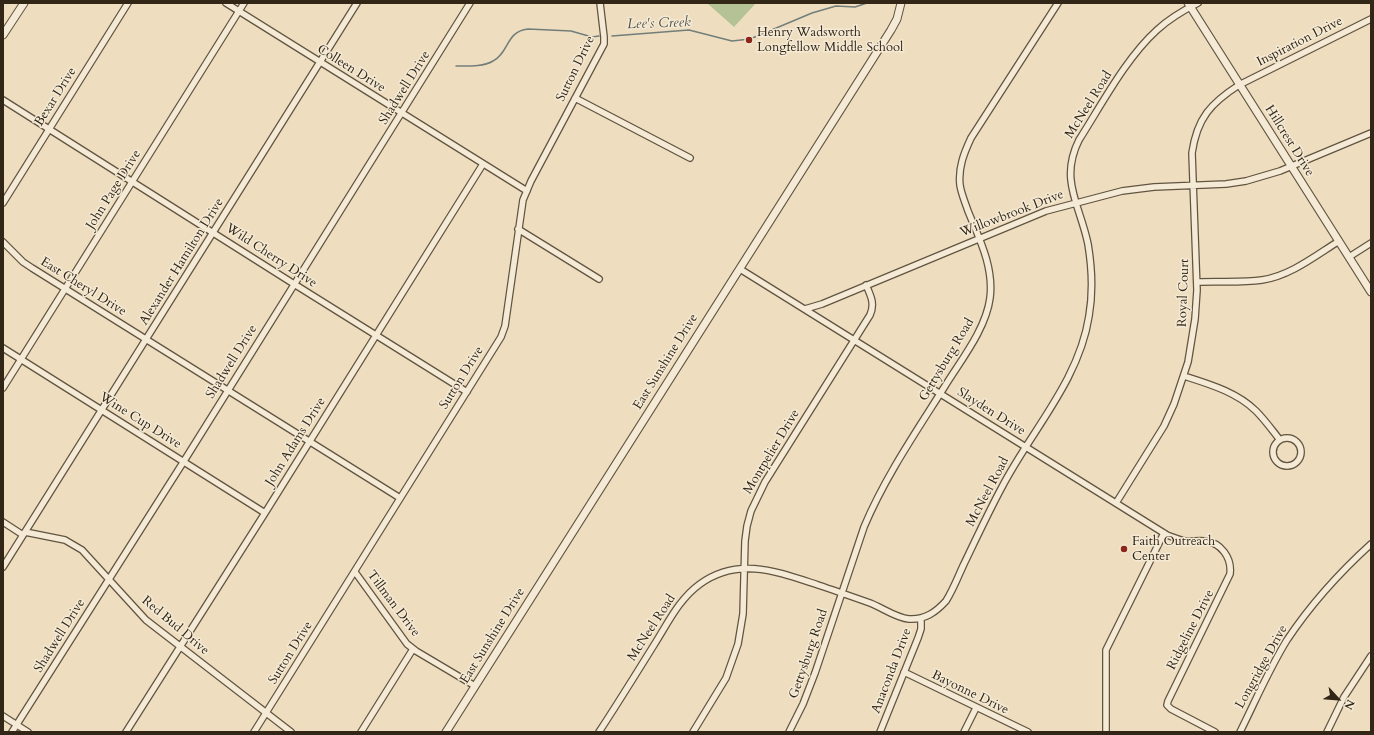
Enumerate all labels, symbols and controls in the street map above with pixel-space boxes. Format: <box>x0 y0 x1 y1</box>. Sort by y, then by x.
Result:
water label: Lee's Creek <box>627 14 691 34</box>
street label: Inspiration Drive <box>1254 14 1346 70</box>
place label: Henry Wadsworth Longfellow Middle School <box>757 25 903 56</box>
street label: Sutton Drive <box>553 34 599 104</box>
marker: Henry Wadsworth Longfellow Middle School <box>744 35 754 45</box>
street label: Colleen Drive <box>314 42 388 96</box>
street label: Shadwell Drive <box>376 48 434 128</box>
street label: Bexar Drive <box>32 65 80 129</box>
street label: McNeel Road <box>1062 68 1116 142</box>
street label: Hillcrest Drive <box>1261 102 1317 180</box>
street label: John Page Drive <box>83 147 145 233</box>
street label: Willowbrook Drive <box>958 187 1066 241</box>
street label: Alexander Hamilton Drive <box>136 196 228 328</box>
street label: Wild Cherry Drive <box>222 221 320 291</box>
street label: East Cheryl Drive <box>37 254 129 320</box>
street label: Royal Court <box>1175 259 1193 327</box>
street label: East Sunshine Drive <box>630 311 702 413</box>
street label: Gettysburg Road <box>916 316 978 404</box>
street label: Shadwell Drive <box>203 322 261 402</box>
street label: Sutton Drive <box>437 344 487 412</box>
street label: Slayden Drive <box>954 385 1028 439</box>
street label: Wine Cup Drive <box>96 390 184 452</box>
street label: John Adams Drive <box>262 395 330 489</box>
street label: Montpelier Drive <box>741 407 803 497</box>
street label: McNeel Road <box>963 455 1013 529</box>
place label: Faith Outreach Center <box>1132 534 1215 565</box>
marker: Faith Outreach Center <box>1119 544 1129 554</box>
street label: Tillman Drive <box>363 568 423 640</box>
street label: East Sunshine Drive <box>457 585 529 687</box>
street label: Ridgeline Drive <box>1164 587 1218 673</box>
street label: McNeel Road <box>625 592 679 664</box>
street label: Red Bud Drive <box>138 593 212 659</box>
street label: Shadwell Drive <box>31 596 89 676</box>
street label: Gettysburg Road <box>786 607 832 701</box>
street label: Sutton Drive <box>266 619 316 687</box>
street label: Longridge Drive <box>1233 623 1291 711</box>
street label: Anaconda Drive <box>869 626 915 716</box>
street label: Bayonne Drive <box>929 668 1011 718</box>
north arrow <box>1318 679 1358 719</box>
text: N <box>1340 697 1358 712</box>

